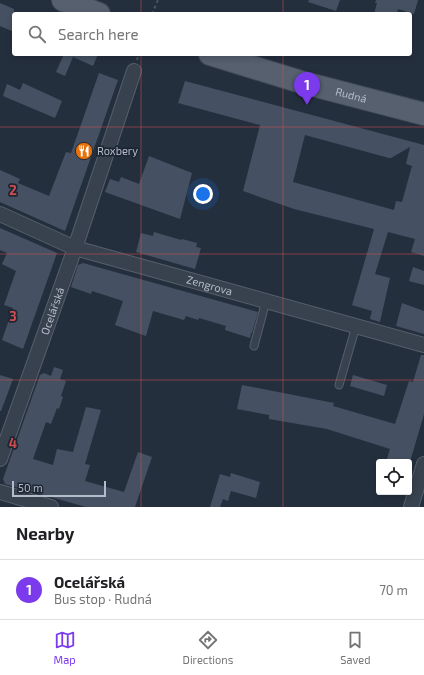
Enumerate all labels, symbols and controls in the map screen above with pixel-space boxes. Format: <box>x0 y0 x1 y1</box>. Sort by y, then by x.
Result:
search box <box>12 12 412 56</box>
icon: search <box>26 23 48 45</box>
text: Search here <box>58 25 139 43</box>
pin: 1 <box>294 72 320 105</box>
street label: Rudná <box>334 84 368 105</box>
restaurant icon: Roxbery <box>74 141 94 161</box>
place label: Roxbery <box>97 144 138 157</box>
text: 2 <box>9 182 17 198</box>
your location <box>193 184 213 204</box>
street label: Zengrova <box>185 272 234 297</box>
street label: Ocelářská <box>38 285 67 336</box>
text: 3 <box>9 308 17 324</box>
text: 4 <box>9 435 17 451</box>
map controls <box>376 459 412 495</box>
button: locate <box>376 459 412 495</box>
scale bar <box>12 479 106 498</box>
text: 50 m <box>18 481 43 494</box>
text: Nearby <box>16 523 74 543</box>
text: Ocelářská <box>54 573 125 591</box>
text: 1 <box>26 582 32 598</box>
text: 70 m <box>379 582 408 598</box>
text: Bus stop · Rudná <box>54 591 152 607</box>
tab: Map <box>54 629 76 666</box>
tab: Directions <box>183 629 233 666</box>
tab: Saved <box>340 629 371 666</box>

